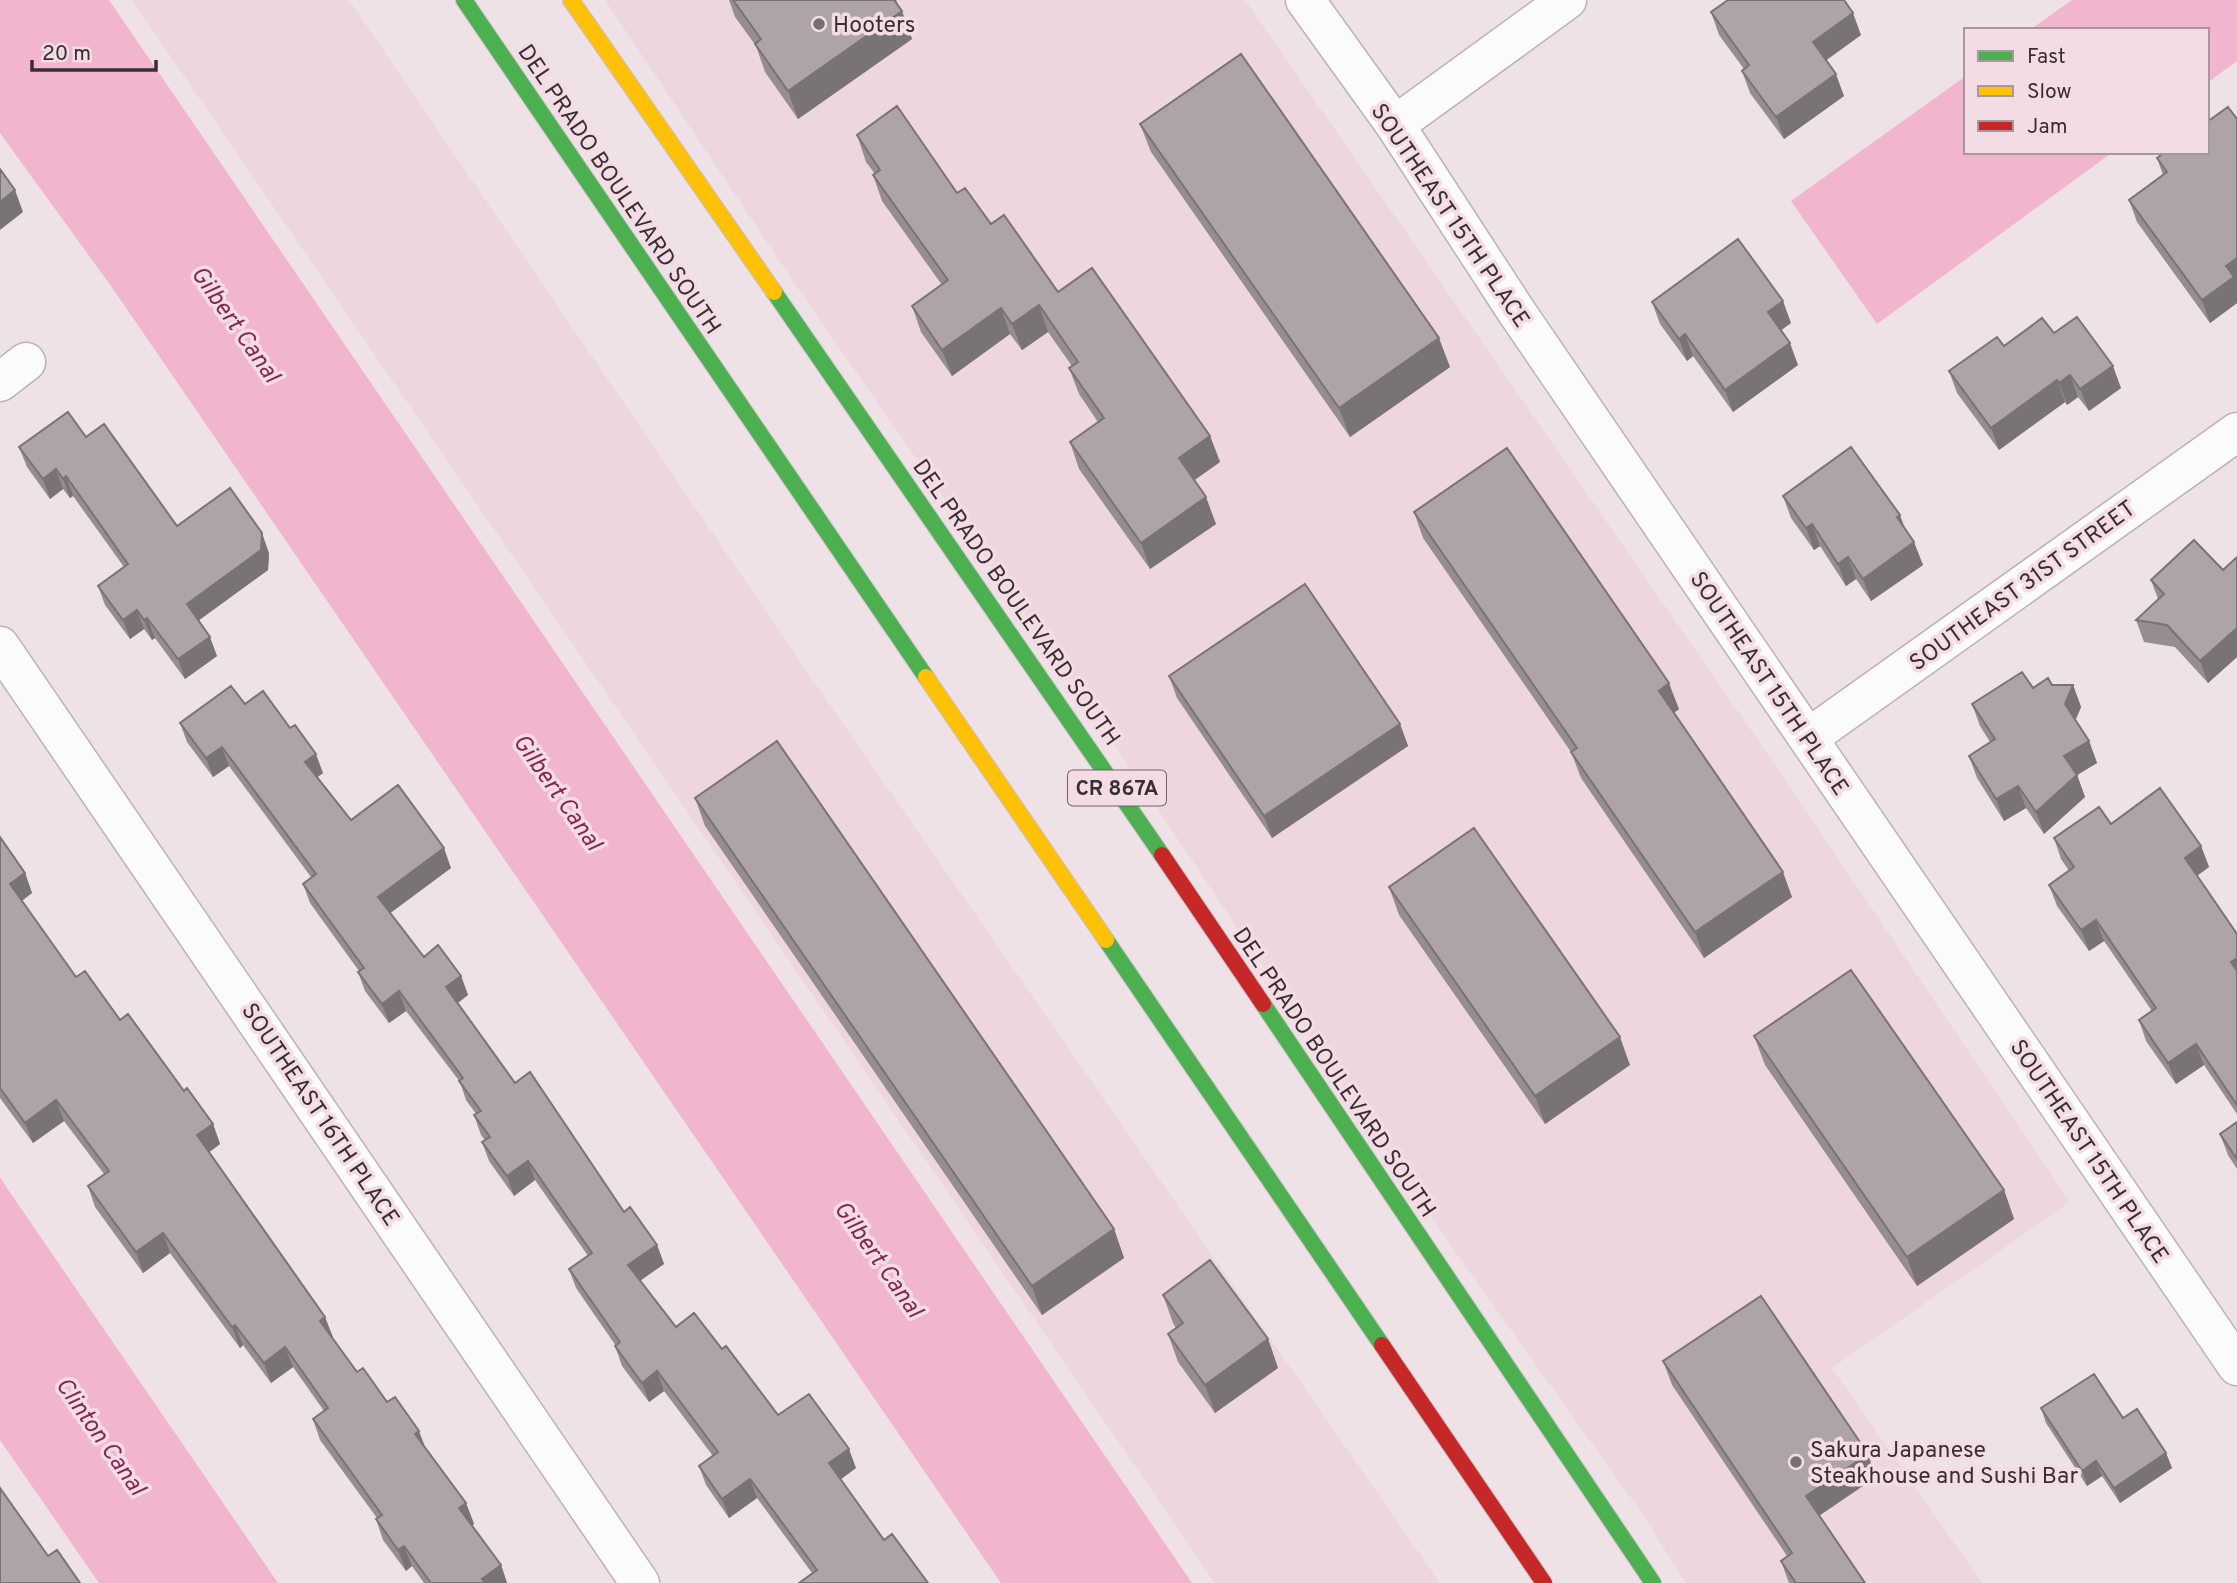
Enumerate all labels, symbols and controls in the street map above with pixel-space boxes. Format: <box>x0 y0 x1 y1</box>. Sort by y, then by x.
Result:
place label: Hooters <box>833 12 916 41</box>
marker: Hooters <box>811 16 827 32</box>
scale bar <box>32 28 156 72</box>
legend <box>1964 28 2209 154</box>
street label: DEL PRADO BOULEVARD SOUTH <box>510 40 726 341</box>
text: 20 m <box>42 41 91 68</box>
text: Fast <box>2027 44 2066 71</box>
text: Slow <box>2027 79 2072 106</box>
street label: SOUTHEAST 15TH PLACE <box>1363 99 1535 334</box>
text: Jam <box>2027 114 2068 141</box>
water label: Gilbert Canal <box>183 261 287 391</box>
street label: DEL PRADO BOULEVARD SOUTH <box>905 454 1125 752</box>
street label: SOUTHEAST 31ST STREET <box>1905 495 2142 679</box>
street label: SOUTHEAST 15TH PLACE <box>1682 567 1854 802</box>
water label: Gilbert Canal <box>505 729 609 859</box>
road number: CR 867A <box>1068 770 1166 806</box>
street label: DEL PRADO BOULEVARD SOUTH <box>1225 923 1441 1224</box>
street label: SOUTHEAST 16TH PLACE <box>233 998 404 1232</box>
street label: SOUTHEAST 15TH PLACE <box>2002 1035 2174 1270</box>
water label: Gilbert Canal <box>826 1196 930 1326</box>
water label: Clinton Canal <box>48 1372 152 1504</box>
place label: Sakura Japanese Steakhouse and Sushi Bar <box>1810 1437 2078 1492</box>
marker: Sakura Japanese Steakhouse and Sushi Bar <box>1788 1454 1804 1470</box>

